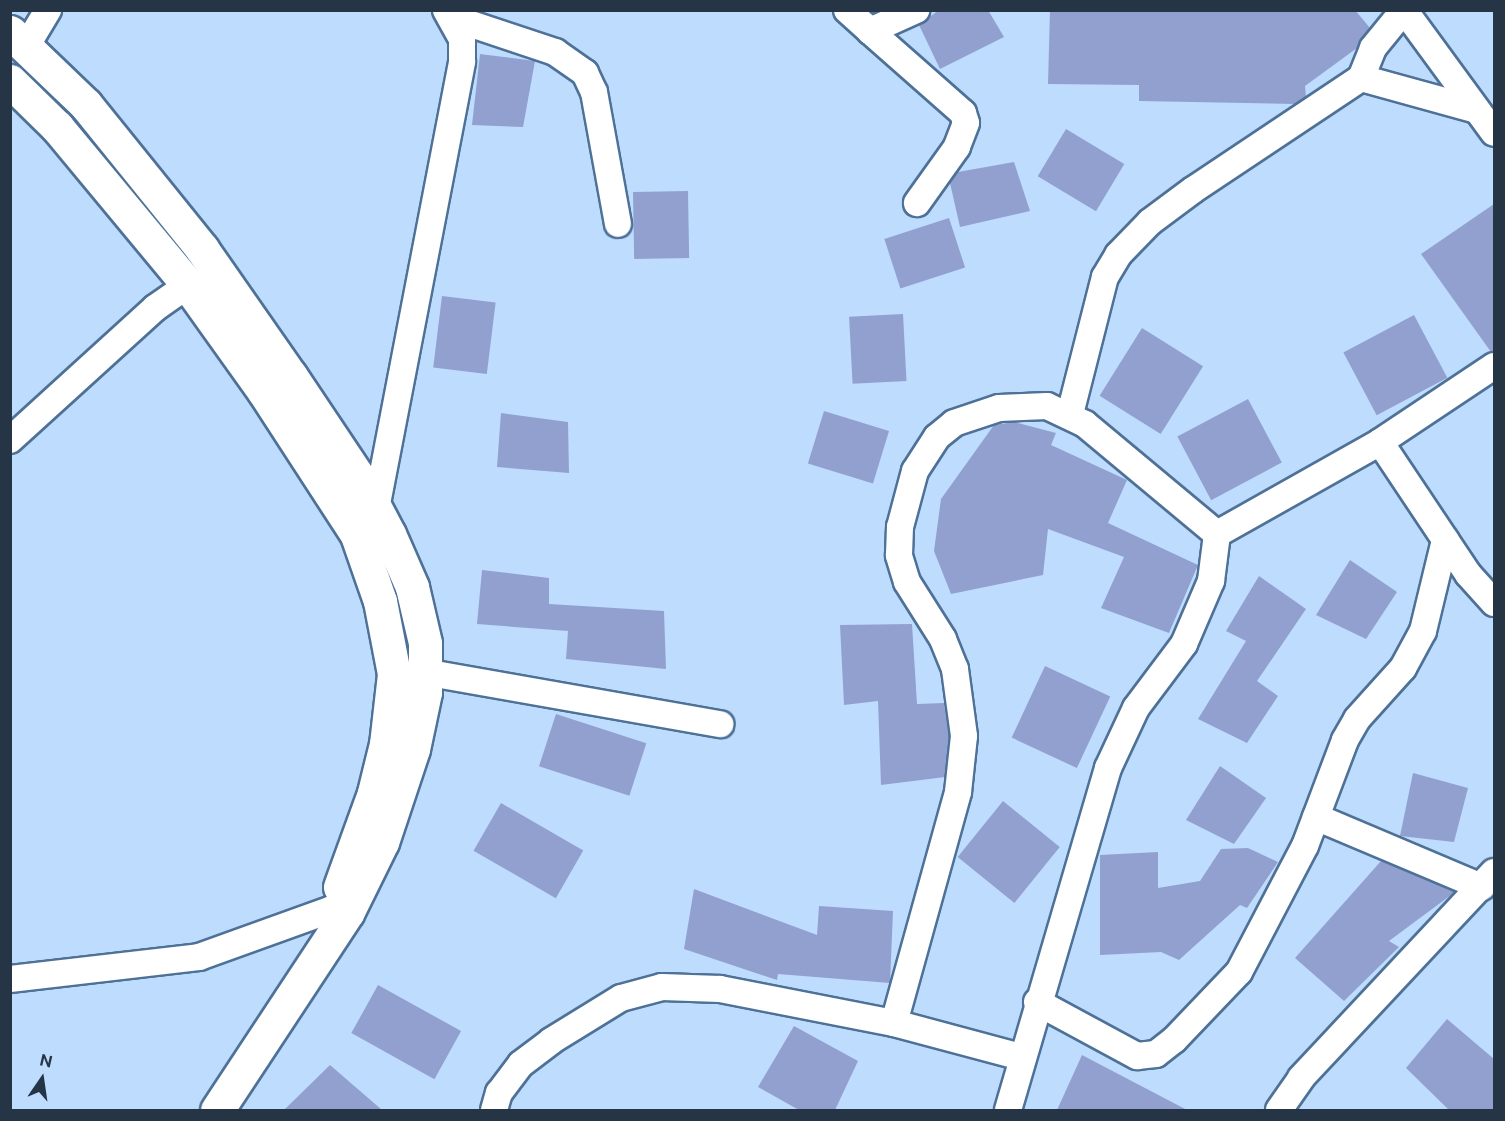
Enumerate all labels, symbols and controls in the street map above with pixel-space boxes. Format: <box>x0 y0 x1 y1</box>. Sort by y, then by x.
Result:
north arrow <box>12 1049 72 1109</box>
text: N <box>38 1050 54 1072</box>

